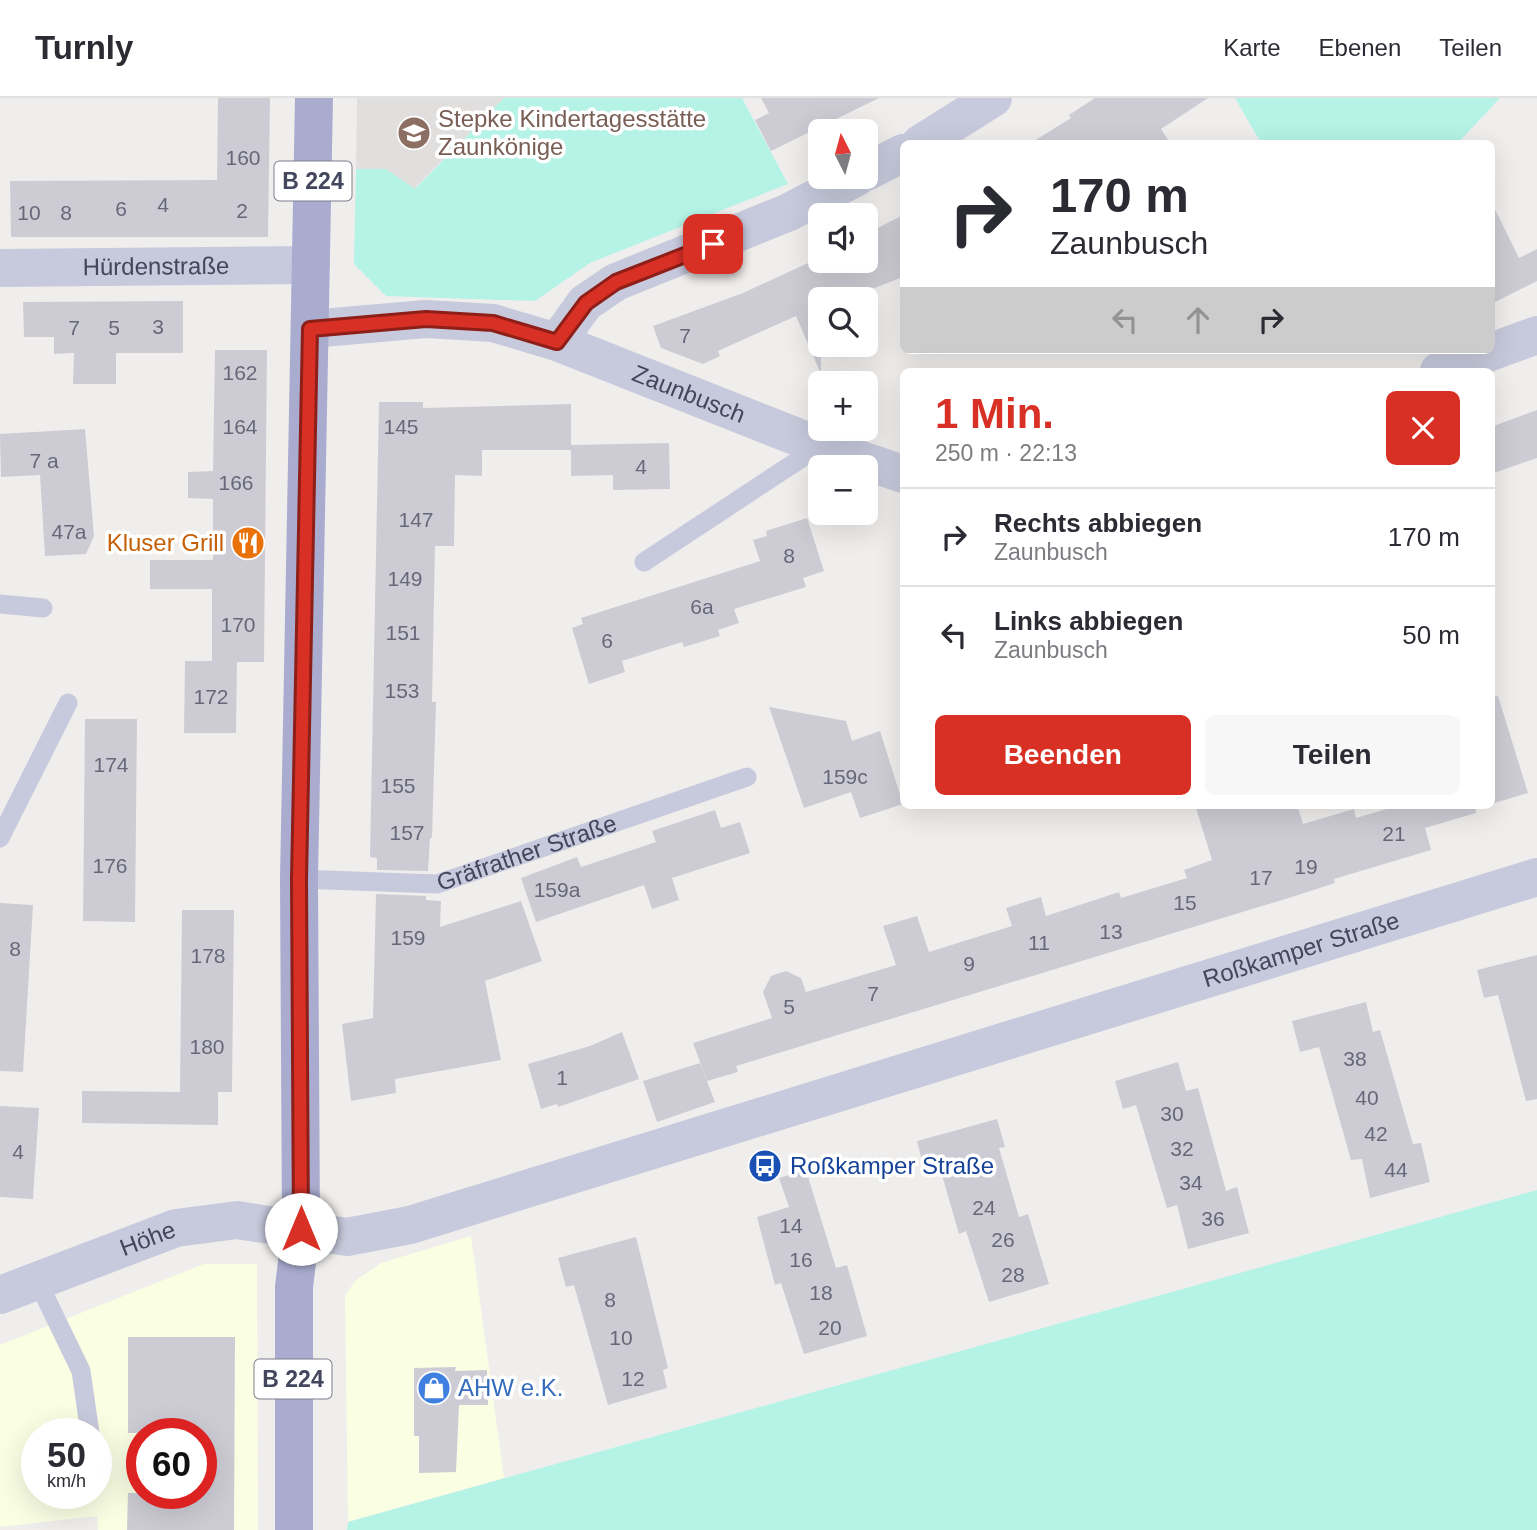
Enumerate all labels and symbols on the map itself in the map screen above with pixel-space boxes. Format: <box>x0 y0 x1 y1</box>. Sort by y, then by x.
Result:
place label: Stepke Kindertagesstätte Zaunkönige <box>438 105 706 160</box>
school or university icon: Stepke Kindertagesstätte Zaunkönige <box>395 114 433 152</box>
north arrow <box>808 119 878 189</box>
house number: 160 <box>225 146 261 169</box>
road number: B 224 <box>274 162 352 200</box>
house number: 4 <box>157 193 169 216</box>
house number: 6 <box>115 197 127 220</box>
house number: 2 <box>236 199 248 222</box>
house number: 10 <box>17 201 41 224</box>
house number: 8 <box>60 201 72 224</box>
pin <box>683 214 743 274</box>
street label: Hürdenstraße <box>82 252 230 280</box>
house number: 3 <box>152 315 164 338</box>
house number: 7 <box>68 316 80 339</box>
house number: 5 <box>108 316 120 339</box>
house number: 7 <box>679 324 691 347</box>
street label: Zaunbusch <box>629 359 749 428</box>
house number: 162 <box>222 361 258 384</box>
house number: 164 <box>222 415 258 438</box>
house number: 145 <box>383 415 419 438</box>
house number: 7 a <box>29 449 59 472</box>
house number: 4 <box>635 455 647 478</box>
house number: 166 <box>218 471 254 494</box>
house number: 147 <box>398 508 434 531</box>
house number: 47a <box>51 520 87 543</box>
restaurant icon: Kluser Grill <box>229 524 267 562</box>
place label: Kluser Grill <box>107 529 224 556</box>
house number: 8 <box>783 544 795 567</box>
house number: 149 <box>387 567 423 590</box>
house number: 6a <box>690 595 714 618</box>
house number: 170 <box>220 613 256 636</box>
house number: 151 <box>385 621 421 644</box>
house number: 6 <box>601 629 613 652</box>
house number: 153 <box>384 679 420 702</box>
house number: 172 <box>193 685 229 708</box>
house number: 174 <box>93 753 129 776</box>
house number: 159c <box>822 765 868 788</box>
house number: 155 <box>380 774 416 797</box>
street label: Gräfrather Straße <box>433 809 620 896</box>
house number: 157 <box>389 821 425 844</box>
house number: 21 <box>1382 822 1406 845</box>
house number: 176 <box>92 854 128 877</box>
house number: 19 <box>1294 855 1318 878</box>
house number: 17 <box>1249 866 1273 889</box>
house number: 159a <box>534 878 581 901</box>
house number: 15 <box>1173 891 1197 914</box>
street label: Roßkamper Straße <box>1200 906 1403 992</box>
house number: 13 <box>1099 920 1123 943</box>
house number: 159 <box>390 926 426 949</box>
house number: 11 <box>1028 931 1050 954</box>
house number: 8 <box>9 937 21 960</box>
house number: 178 <box>190 944 226 967</box>
house number: 9 <box>963 952 975 975</box>
house number: 7 <box>867 982 879 1005</box>
house number: 5 <box>783 995 795 1018</box>
house number: 180 <box>189 1035 225 1058</box>
house number: 38 <box>1343 1047 1367 1070</box>
house number: 1 <box>556 1066 568 1089</box>
house number: 40 <box>1355 1086 1379 1109</box>
house number: 30 <box>1160 1102 1184 1125</box>
house number: 42 <box>1364 1122 1388 1145</box>
house number: 32 <box>1170 1137 1194 1160</box>
house number: 4 <box>12 1140 24 1163</box>
bus stop icon: Roßkamper Straße <box>746 1147 784 1185</box>
place label: Roßkamper Straße <box>790 1152 994 1179</box>
house number: 44 <box>1384 1158 1408 1181</box>
house number: 34 <box>1179 1171 1203 1194</box>
position arrow <box>264 1192 338 1266</box>
house number: 24 <box>972 1196 996 1219</box>
house number: 36 <box>1201 1207 1225 1230</box>
house number: 14 <box>779 1214 803 1237</box>
street label: Höhe <box>116 1215 179 1261</box>
house number: 26 <box>991 1228 1015 1251</box>
house number: 16 <box>789 1248 813 1271</box>
house number: 28 <box>1001 1263 1025 1286</box>
house number: 18 <box>809 1281 833 1304</box>
house number: 8 <box>604 1288 616 1311</box>
house number: 20 <box>818 1316 842 1339</box>
house number: 10 <box>609 1326 633 1349</box>
road number: B 224 <box>254 1360 332 1398</box>
house number: 12 <box>621 1367 645 1390</box>
shop icon: AHW e.K. <box>415 1369 453 1407</box>
place label: AHW e.K. <box>458 1374 563 1401</box>
speed limit sign: 60 <box>126 1418 217 1509</box>

